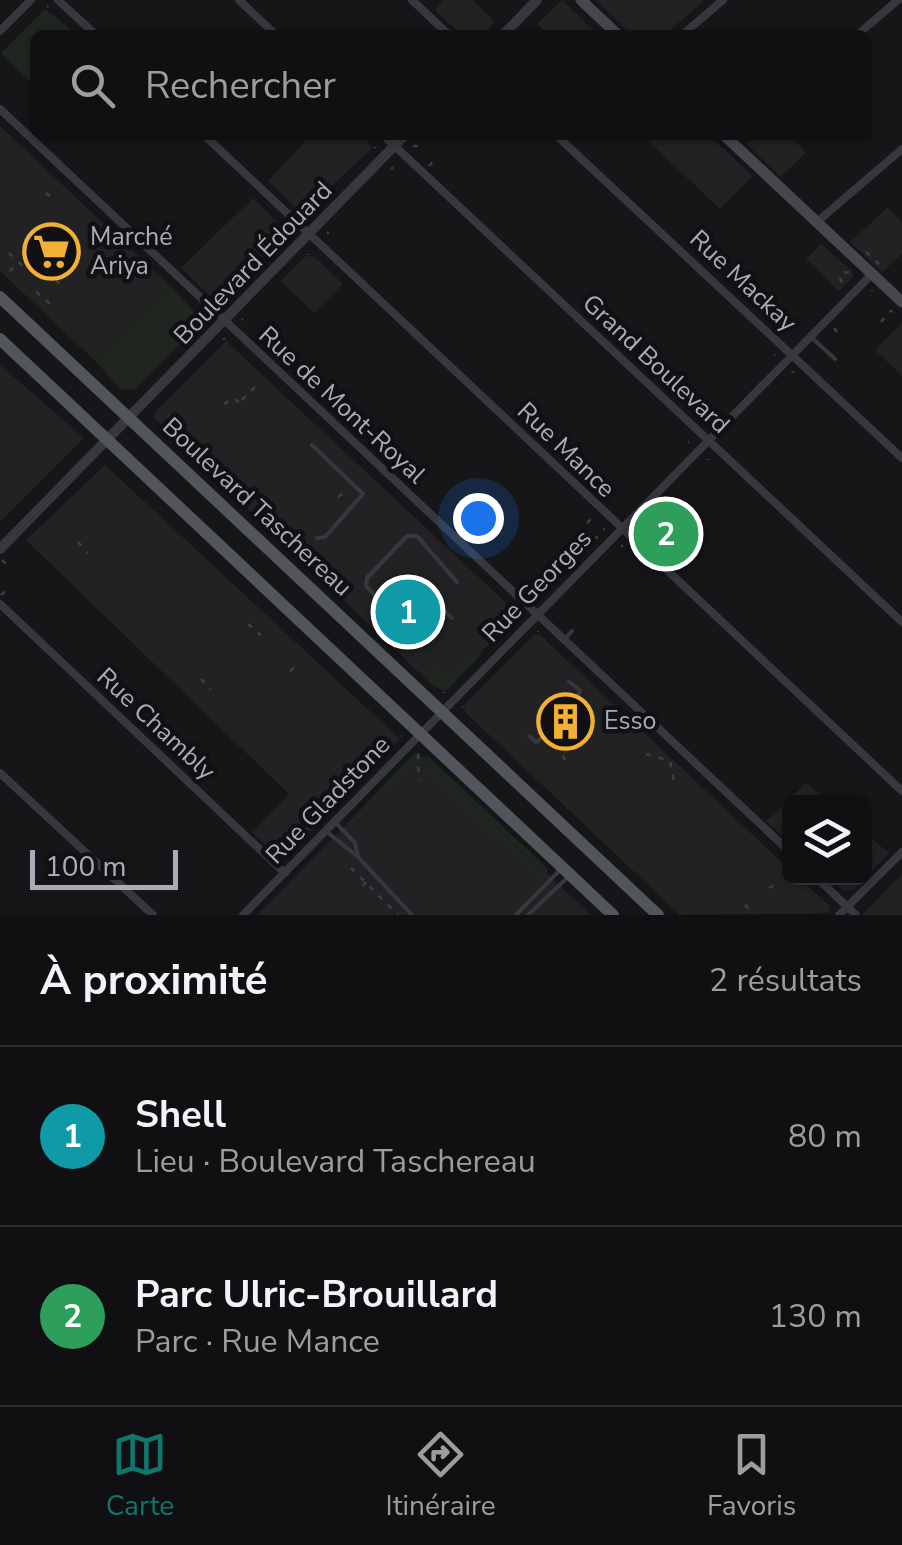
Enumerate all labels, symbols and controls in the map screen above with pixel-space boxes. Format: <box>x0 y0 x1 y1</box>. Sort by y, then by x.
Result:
search box <box>30 30 872 140</box>
icon: search <box>65 58 120 113</box>
text: Rechercher <box>145 60 336 111</box>
street label: Boulevard Édouard <box>166 174 340 352</box>
place label: Marché Ariya <box>90 220 173 283</box>
supermarket icon: Marché Ariya <box>21 221 81 281</box>
street label: Rue Mackay <box>682 223 804 340</box>
street label: Grand Boulevard <box>575 287 737 441</box>
street label: Rue de Mont-Royal <box>251 319 433 492</box>
street label: Rue Mance <box>510 395 622 505</box>
street label: Boulevard Taschereau <box>155 410 359 604</box>
your location <box>453 493 504 544</box>
pin: 2 <box>634 496 698 572</box>
street label: Rue Georges <box>475 522 599 650</box>
pin: 1 <box>376 574 440 650</box>
street label: Rue Chambly <box>89 660 223 788</box>
building icon: Esso <box>535 691 595 751</box>
place label: Esso <box>604 704 656 738</box>
street label: Rue Gladstone <box>258 729 398 871</box>
map controls <box>782 795 872 885</box>
button: layers <box>782 795 872 885</box>
scale bar <box>30 845 178 890</box>
text: 100 m <box>45 848 127 886</box>
text: À proximité <box>40 952 267 1009</box>
text: 2 résultats <box>709 959 862 1002</box>
text: Shell <box>135 1089 226 1140</box>
text: 1 <box>63 1115 82 1158</box>
text: 80 m <box>788 1115 862 1158</box>
text: Lieu · Boulevard Taschereau <box>135 1140 536 1183</box>
text: Parc Ulric-Brouillard <box>135 1269 498 1320</box>
text: 2 <box>63 1295 82 1338</box>
text: 130 m <box>769 1295 862 1338</box>
text: Parc · Rue Mance <box>135 1320 380 1363</box>
tab: Carte <box>106 1427 174 1525</box>
tab: Itinéraire <box>386 1427 496 1525</box>
tab: Favoris <box>707 1427 796 1525</box>

